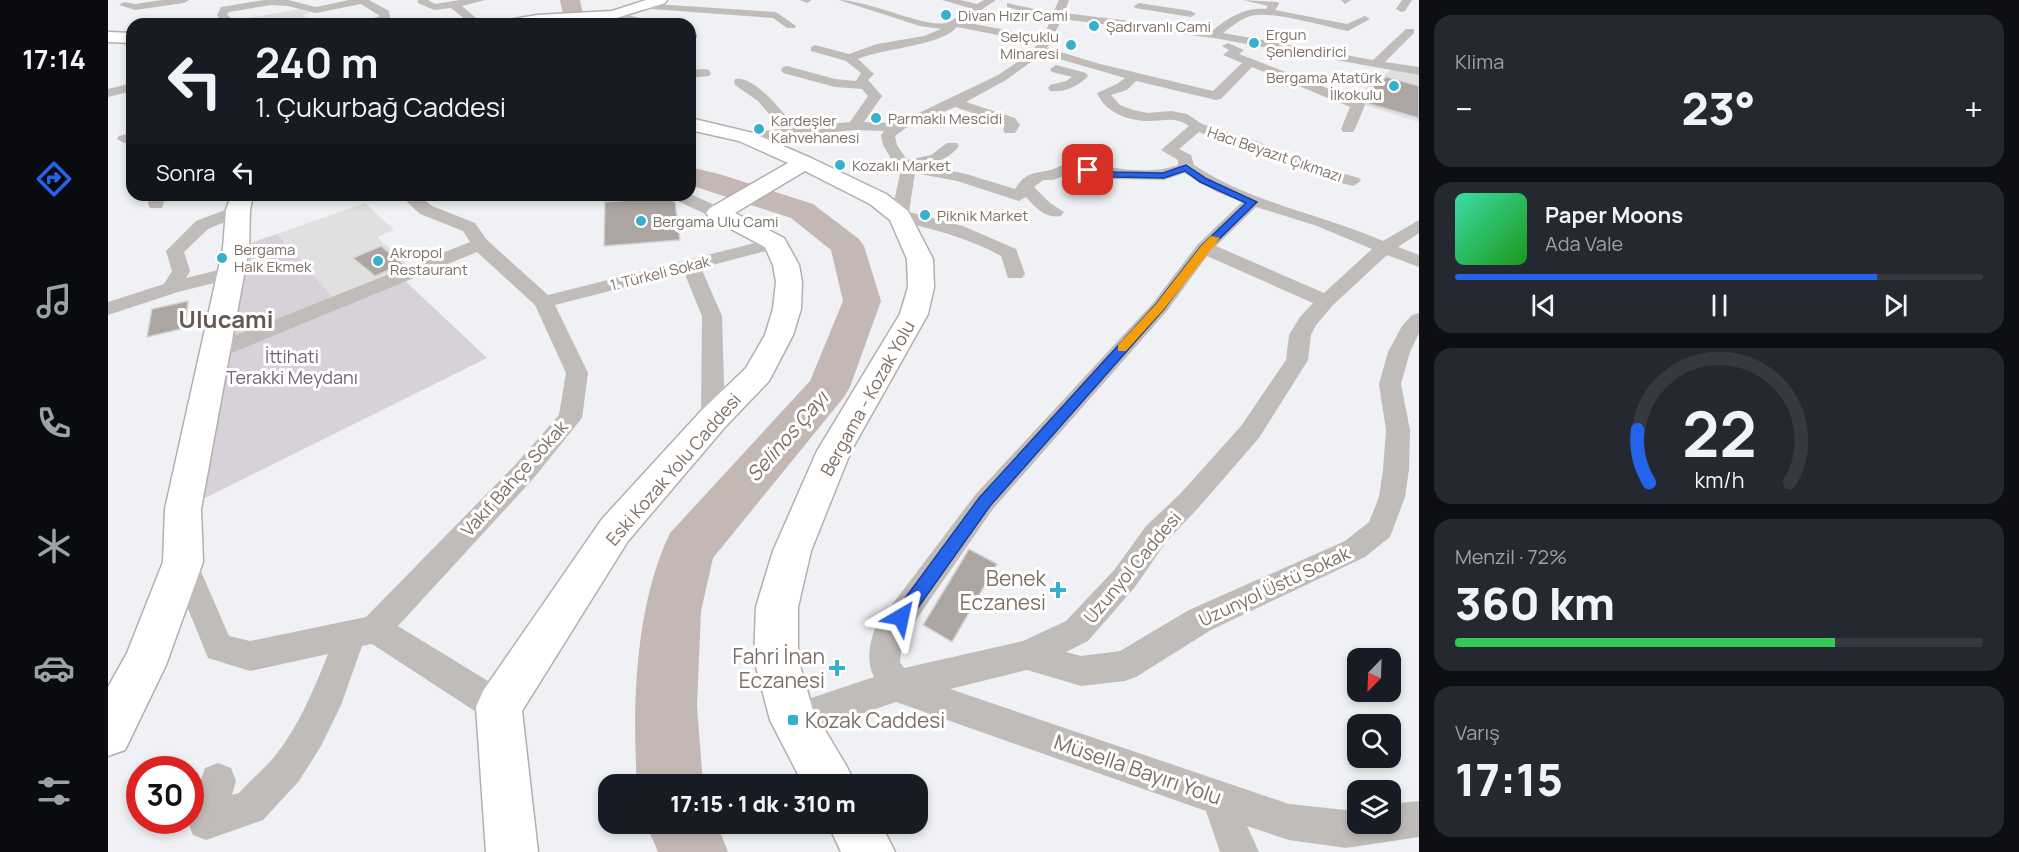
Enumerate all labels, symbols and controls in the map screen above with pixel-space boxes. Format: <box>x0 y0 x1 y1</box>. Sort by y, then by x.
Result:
place label: Divan Hızır Cami <box>958 5 1068 26</box>
marker: Divan Hızır Cami <box>939 8 953 22</box>
place label: Şadırvanlı Cami <box>1106 16 1211 37</box>
marker: Şadırvanlı Cami <box>1087 19 1101 33</box>
place label: Ergun Şenlendirici <box>1266 24 1346 62</box>
place label: Selçuklu Minaresi <box>1000 26 1059 64</box>
text: 240 m <box>255 33 379 91</box>
marker: Ergun Şenlendirici <box>1247 36 1261 50</box>
marker: Selçuklu Minaresi <box>1064 38 1078 52</box>
text: 17:14 <box>22 40 86 77</box>
icon: left <box>156 42 234 120</box>
text: Klima <box>1455 48 1504 75</box>
place label: Bergama Atatürk İlkokulu <box>1266 67 1383 105</box>
text: 23° <box>1681 77 1755 139</box>
marker: Bergama Atatürk İlkokulu <box>1387 79 1401 93</box>
text: − <box>1455 86 1473 131</box>
text: + <box>1964 86 1983 131</box>
text: 1. Çukurbağ Caddesi <box>255 88 506 125</box>
place label: Parmaklı Mescidi <box>888 108 1002 129</box>
place label: Kardeşler Kahvehanesi <box>771 110 859 148</box>
marker: Parmaklı Mescidi <box>869 111 883 125</box>
street label: Hacı Beyazıt Çıkmazı <box>1205 121 1345 187</box>
marker: Kardeşler Kahvehanesi <box>752 122 766 136</box>
pin <box>1062 144 1113 195</box>
icon: arrive <box>1071 153 1104 186</box>
place label: Kozaklı Market <box>852 155 951 176</box>
icon: left <box>227 156 260 189</box>
icon: directions <box>33 158 75 200</box>
text: Sonra <box>156 158 215 188</box>
marker: Kozaklı Market <box>833 158 847 172</box>
text: Paper Moons <box>1545 200 1683 230</box>
place label: Piknik Market <box>937 205 1028 226</box>
marker: Piknik Market <box>918 208 932 222</box>
place label: Bergama Ulu Cami <box>653 211 779 232</box>
marker: Bergama Ulu Cami <box>634 214 648 228</box>
text: Ada Vale <box>1545 230 1623 257</box>
place label: Bergama Halk Ekmek <box>234 239 312 277</box>
place label: Akropol Restaurant <box>390 242 468 280</box>
street label: 1. Türkeli Sokak <box>608 250 713 296</box>
marker: Bergama Halk Ekmek <box>215 251 229 265</box>
marker: Akropol Restaurant <box>371 254 385 268</box>
icon: music <box>33 280 75 322</box>
icon: previous <box>1527 289 1560 322</box>
icon: pause <box>1703 289 1736 322</box>
icon: next <box>1879 289 1912 322</box>
district label: Ulucami <box>179 302 273 335</box>
street label: Bergama - Kozak Yolu <box>814 316 920 480</box>
park label: İttihati Terakki Meydanı <box>226 344 358 389</box>
water label: Selinos Çayı <box>740 384 835 487</box>
street label: Eski Kozak Yolu Caddesi <box>600 388 746 550</box>
text: 22 <box>1682 390 1756 476</box>
icon: phone <box>33 402 75 444</box>
street label: Vakıf Bahçe Sokak <box>455 414 573 541</box>
text: km/h <box>1694 465 1744 494</box>
street label: Uzunyol Caddesi <box>1078 506 1186 628</box>
icon: climate <box>33 525 75 567</box>
street label: Uzunyol Üstü Sokak <box>1195 540 1354 632</box>
text: Menzil · 72% <box>1455 543 1567 570</box>
place label: Benek Eczanesi <box>960 564 1047 616</box>
text: 360 km <box>1455 572 1615 634</box>
marker: Benek Eczanesi <box>1051 583 1065 597</box>
position arrow <box>869 585 933 649</box>
place label: Fahri İnan Eczanesi <box>733 642 825 694</box>
icon: car <box>33 647 75 689</box>
north arrow <box>1347 648 1401 702</box>
map controls <box>1347 648 1401 834</box>
marker: Fahri İnan Eczanesi <box>830 661 844 675</box>
place label: Kozak Caddesi <box>805 706 945 734</box>
marker: Kozak Caddesi <box>786 713 800 727</box>
button: search <box>1347 714 1401 768</box>
text: Varış <box>1455 719 1500 746</box>
street label: Müsella Bayırı Yolu <box>1050 727 1226 811</box>
text: 17:15 <box>1455 748 1563 810</box>
speed limit sign: 30 <box>126 756 204 834</box>
icon: filters <box>33 770 75 812</box>
button: layers <box>1347 780 1401 834</box>
text: 17:15 · 1 dk · 310 m <box>670 789 856 819</box>

